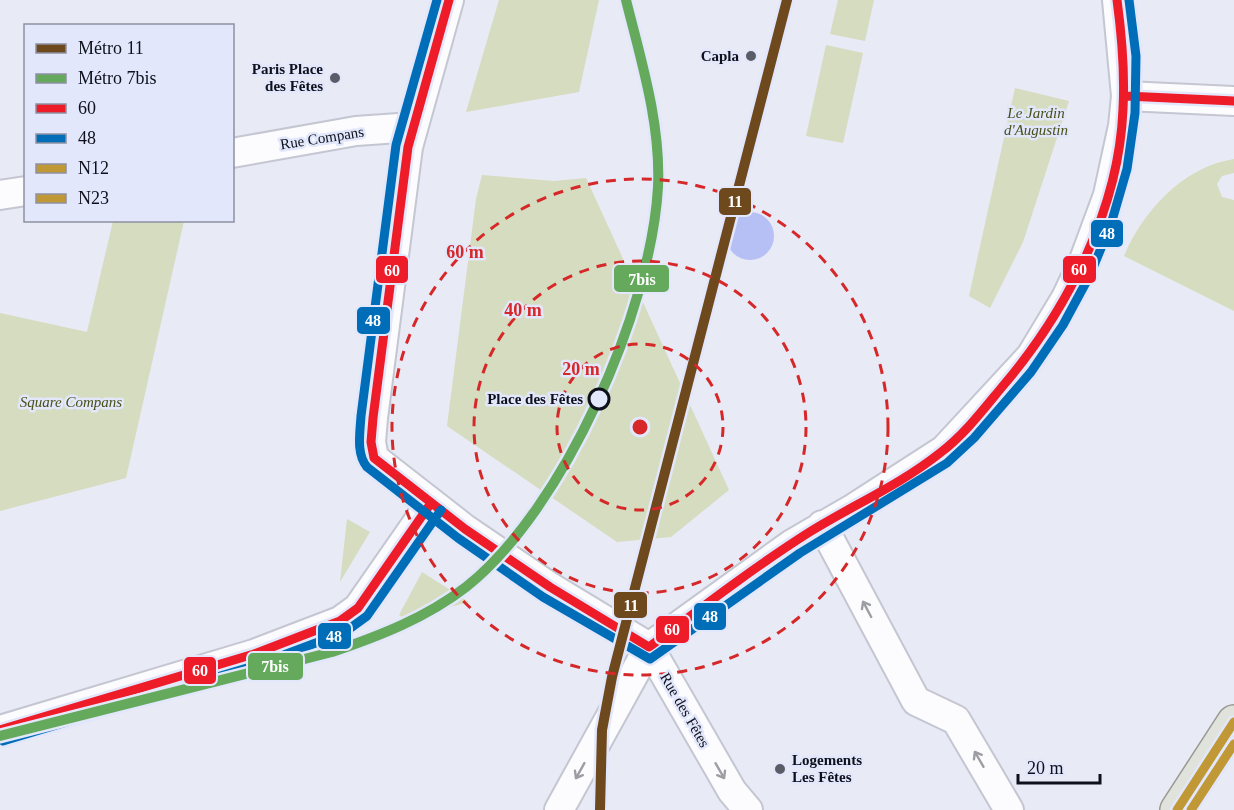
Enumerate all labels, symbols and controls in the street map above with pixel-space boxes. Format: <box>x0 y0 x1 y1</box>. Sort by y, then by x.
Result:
legend <box>24 24 234 222</box>
text: Métro 11 <box>78 38 144 58</box>
place label: Capla <box>701 48 739 64</box>
marker: Capla <box>744 49 758 63</box>
place label: Paris Place des Fêtes <box>252 61 323 94</box>
text: Métro 7bis <box>78 68 157 88</box>
marker: Paris Place des Fêtes <box>328 71 342 85</box>
text: 60 <box>78 98 96 118</box>
park label: Le Jardin d'Augustin <box>1004 105 1068 138</box>
street label: Rue Compans <box>279 123 365 153</box>
text: 48 <box>78 128 96 148</box>
text: N12 <box>78 158 109 178</box>
line badge: 11 <box>718 187 752 216</box>
text: N23 <box>78 188 109 208</box>
text: 11 <box>727 193 743 210</box>
line badge: 48 <box>1090 219 1124 248</box>
text: 48 <box>1099 225 1115 242</box>
text: 60 m <box>446 242 484 262</box>
line badge: 60 <box>375 255 409 284</box>
line badge: 60 <box>1062 255 1097 284</box>
text: 60 <box>1071 261 1087 278</box>
text: 60 <box>384 262 400 279</box>
line badge: 7bis <box>613 264 670 293</box>
text: 7bis <box>628 271 656 288</box>
text: 40 m <box>504 300 542 320</box>
line badge: 48 <box>356 306 391 335</box>
text: 48 <box>365 312 381 329</box>
text: 20 m <box>562 359 600 379</box>
marker: Place des Fêtes <box>588 388 610 410</box>
place label: Place des Fêtes <box>487 391 583 407</box>
park label: Square Compans <box>20 394 122 410</box>
centre of rings <box>630 417 650 437</box>
line badge: 11 <box>613 591 648 619</box>
text: 11 <box>623 597 639 614</box>
one-way arrow <box>861 600 872 618</box>
line badge: 48 <box>693 602 727 631</box>
text: 48 <box>702 608 718 625</box>
line badge: 60 <box>655 615 690 644</box>
text: 60 <box>664 621 680 638</box>
line badge: 48 <box>317 622 352 650</box>
text: 48 <box>326 628 342 645</box>
line badge: 7bis <box>247 652 304 681</box>
line badge: 60 <box>183 656 217 685</box>
text: 7bis <box>261 658 289 675</box>
text: 60 <box>192 662 208 679</box>
street label: Rue des Fêtes <box>657 670 713 750</box>
scale bar <box>1018 747 1100 785</box>
one-way arrow <box>973 751 984 769</box>
place label: Logements Les Fêtes <box>792 752 862 785</box>
text: 20 m <box>1027 758 1064 778</box>
one-way arrow <box>574 762 585 780</box>
one-way arrow <box>714 762 726 779</box>
marker: Logements Les Fêtes <box>773 762 787 776</box>

